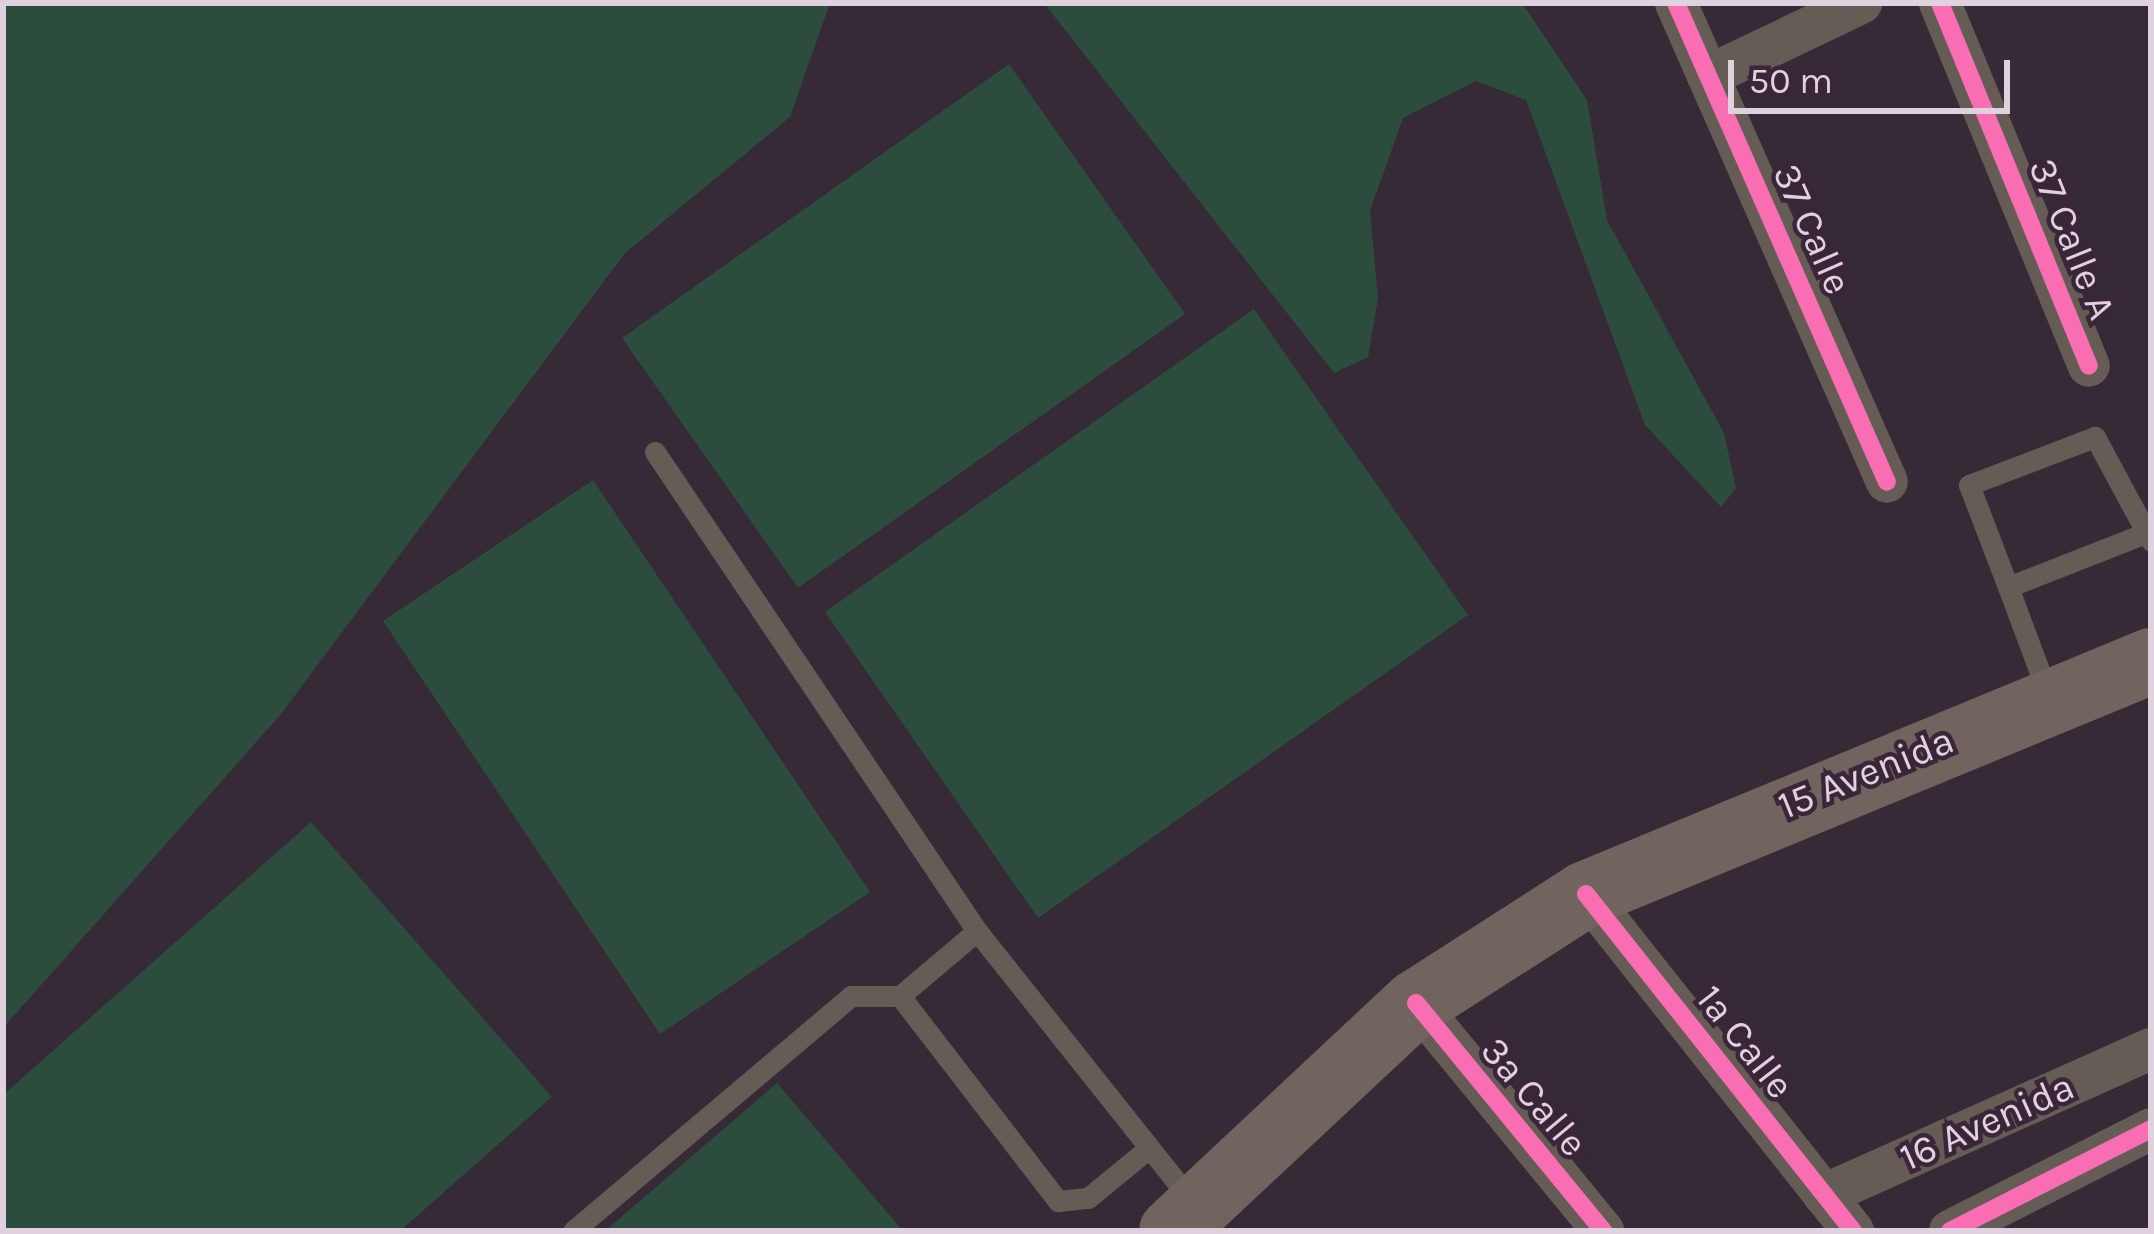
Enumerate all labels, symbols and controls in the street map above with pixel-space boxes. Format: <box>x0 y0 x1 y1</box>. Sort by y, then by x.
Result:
scale bar <box>1734 36 2016 110</box>
text: 50 m <box>1749 60 1833 102</box>
street label: 37 Calle A <box>2019 152 2125 326</box>
street label: 37 Calle <box>1763 157 1861 301</box>
street label: 15 Avenida <box>1771 717 1961 829</box>
street label: 1a Calle <box>1686 976 1804 1108</box>
street label: 3a Calle <box>1471 1028 1597 1166</box>
street label: 16 Avenida <box>1893 1063 2081 1181</box>

